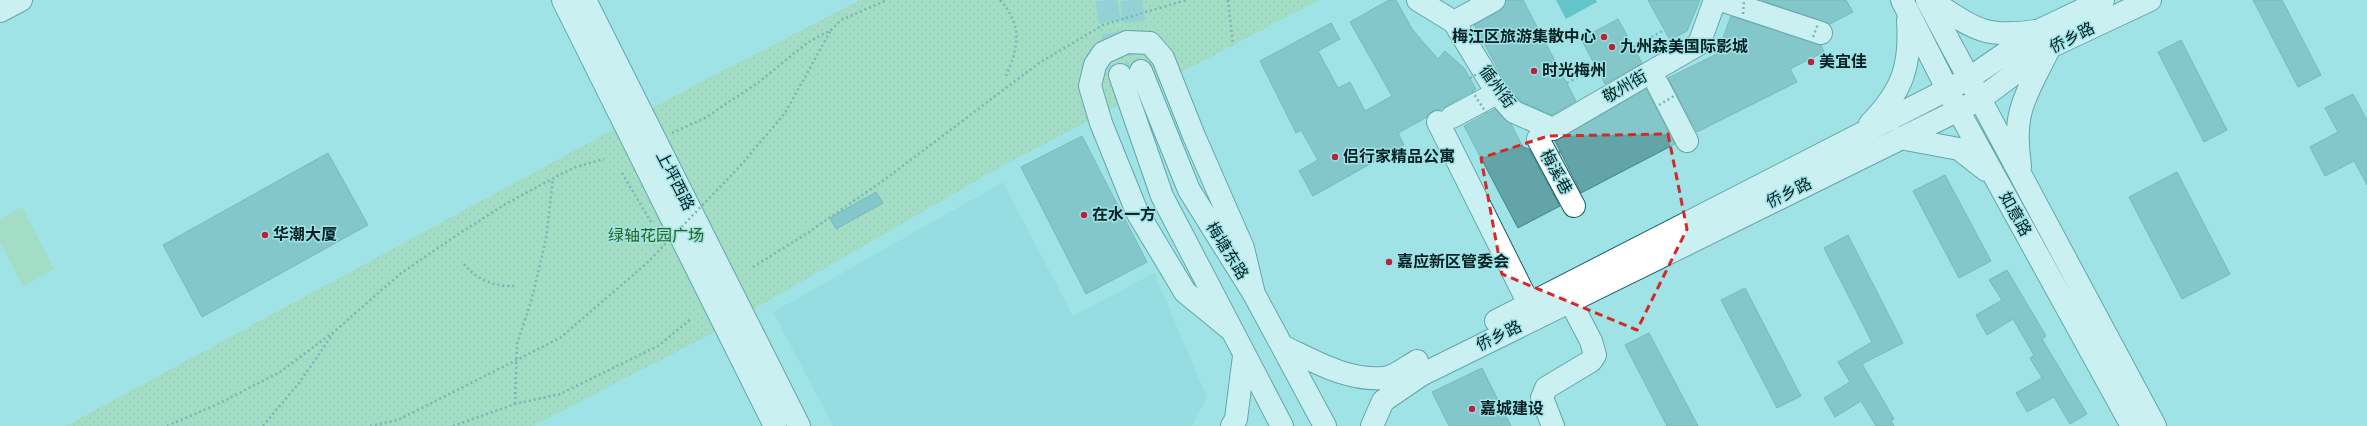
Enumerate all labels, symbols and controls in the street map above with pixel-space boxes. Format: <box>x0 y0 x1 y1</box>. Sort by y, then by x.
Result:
street label: 侨乡路 <box>2047 19 2097 56</box>
place label: 梅江区旅游集散中心 <box>1452 27 1596 45</box>
marker: 梅江区旅游集散中心 <box>1599 32 1609 42</box>
place label: 九州森美国际影城 <box>1620 37 1748 55</box>
marker: 九州森美国际影城 <box>1607 42 1617 52</box>
place label: 美宜佳 <box>1819 53 1867 70</box>
marker: 美宜佳 <box>1806 57 1816 67</box>
place label: 时光梅州 <box>1542 61 1606 79</box>
street label: 循州街 <box>1476 62 1518 111</box>
marker: 时光梅州 <box>1529 66 1539 76</box>
street label: 敬州街 <box>1600 67 1650 106</box>
place label: 侣行家精品公寓 <box>1343 147 1455 165</box>
street label: 梅溪巷 <box>1538 147 1575 197</box>
street label: 上坪西路 <box>653 148 698 213</box>
marker: 侣行家精品公寓 <box>1330 152 1340 162</box>
street label: 侨乡路 <box>1763 174 1814 211</box>
street label: 如意路 <box>1996 189 2035 239</box>
place label: 在水一方 <box>1092 206 1156 223</box>
marker: 在水一方 <box>1079 210 1089 220</box>
street label: 梅塘东路 <box>1203 219 1252 282</box>
place label: 华潮大厦 <box>273 225 337 243</box>
park label: 绿轴花园广场 <box>608 227 704 244</box>
marker: 华潮大厦 <box>260 230 270 240</box>
place label: 嘉应新区管委会 <box>1397 253 1509 270</box>
marker: 嘉应新区管委会 <box>1384 257 1394 267</box>
street label: 侨乡路 <box>1473 317 1524 354</box>
place label: 嘉城建设 <box>1480 399 1544 417</box>
marker: 嘉城建设 <box>1467 404 1477 414</box>

